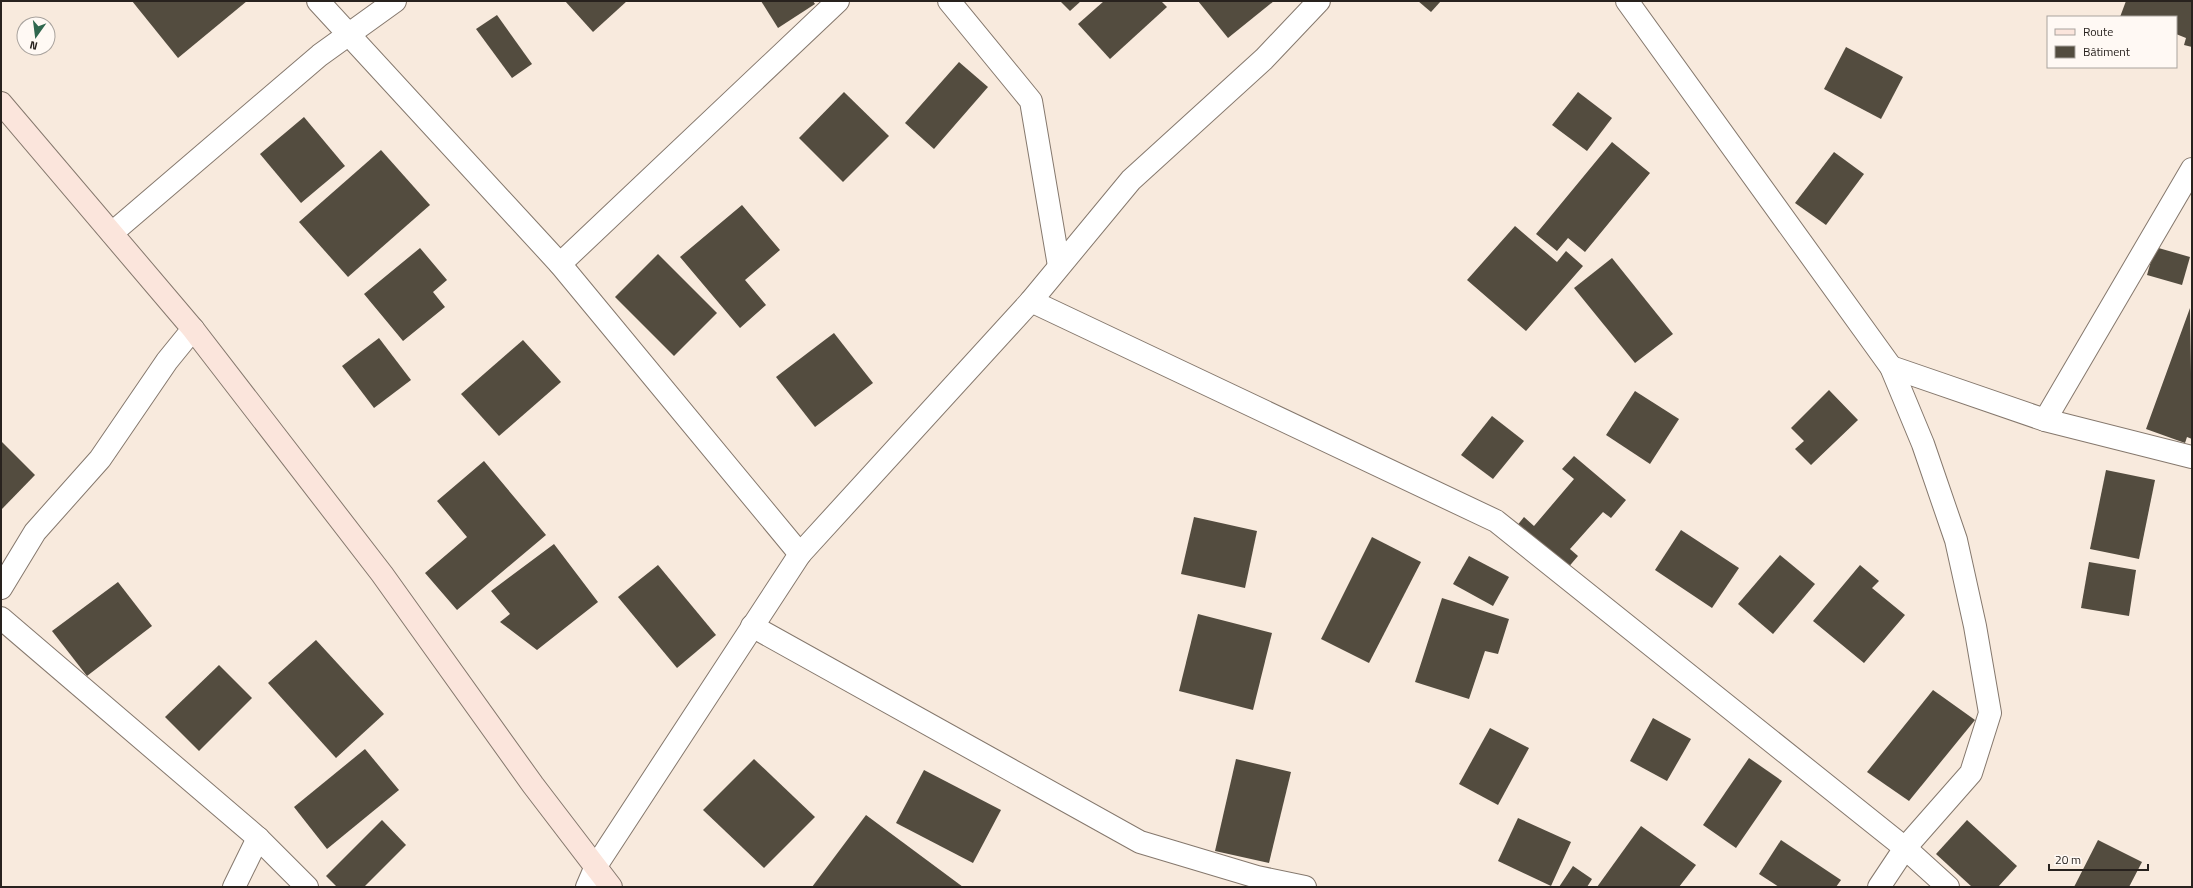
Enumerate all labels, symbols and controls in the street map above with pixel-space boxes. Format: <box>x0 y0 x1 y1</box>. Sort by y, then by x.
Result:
north arrow <box>16 16 56 56</box>
legend <box>2047 16 2177 68</box>
text: Route <box>2083 22 2113 41</box>
text: N <box>28 37 39 54</box>
text: Bâtiment <box>2083 42 2131 61</box>
scale bar <box>2049 846 2148 872</box>
text: 20 m <box>2055 850 2081 869</box>

